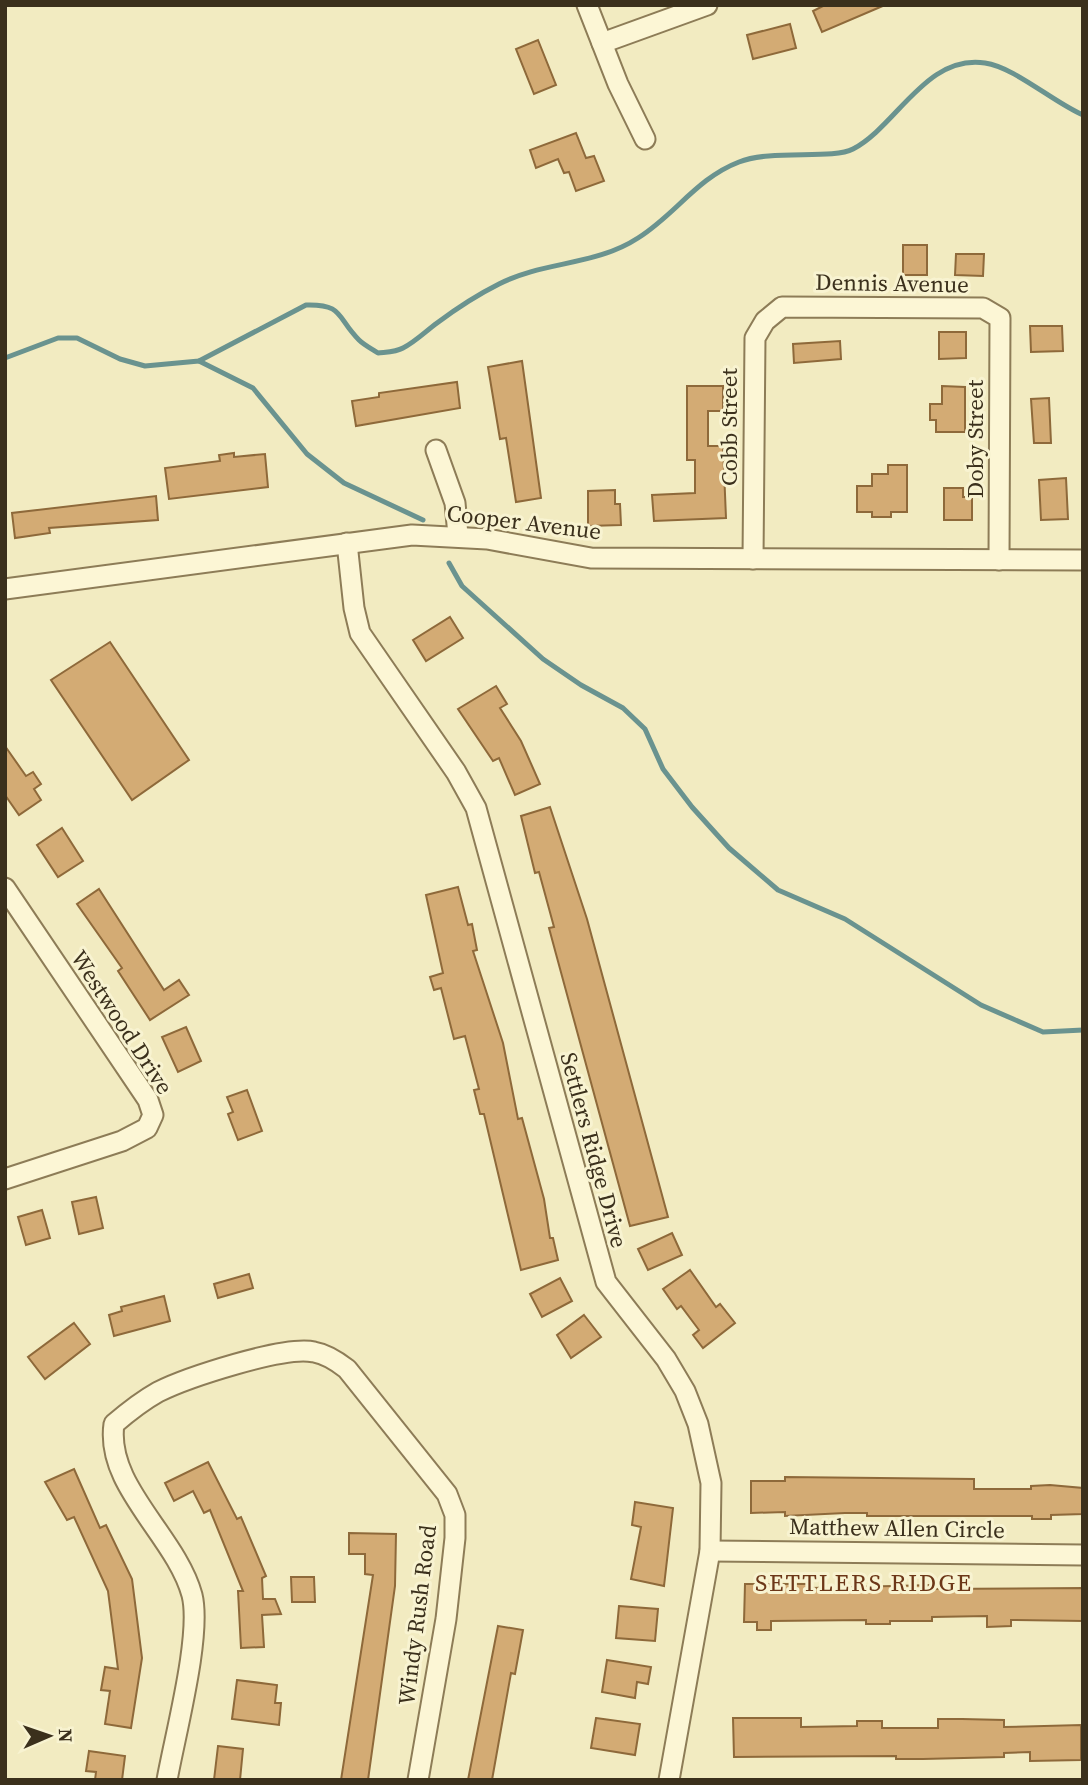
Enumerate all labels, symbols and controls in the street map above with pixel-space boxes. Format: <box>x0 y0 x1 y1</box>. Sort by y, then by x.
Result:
street label: Dennis Avenue <box>815 266 969 300</box>
street label: Cobb Street <box>713 367 745 486</box>
street label: Doby Street <box>959 379 991 498</box>
street label: Cooper Avenue <box>445 497 603 547</box>
street label: Westwood Drive <box>63 944 181 1100</box>
street label: Settlers Ridge Drive <box>553 1049 635 1251</box>
street label: Matthew Allen Circle <box>789 1510 1005 1546</box>
street label: Windy Rush Road <box>390 1523 444 1707</box>
district label: SETTLERS RIDGE <box>755 1566 973 1599</box>
north arrow <box>14 1701 84 1771</box>
text: N <box>53 1728 79 1743</box>

